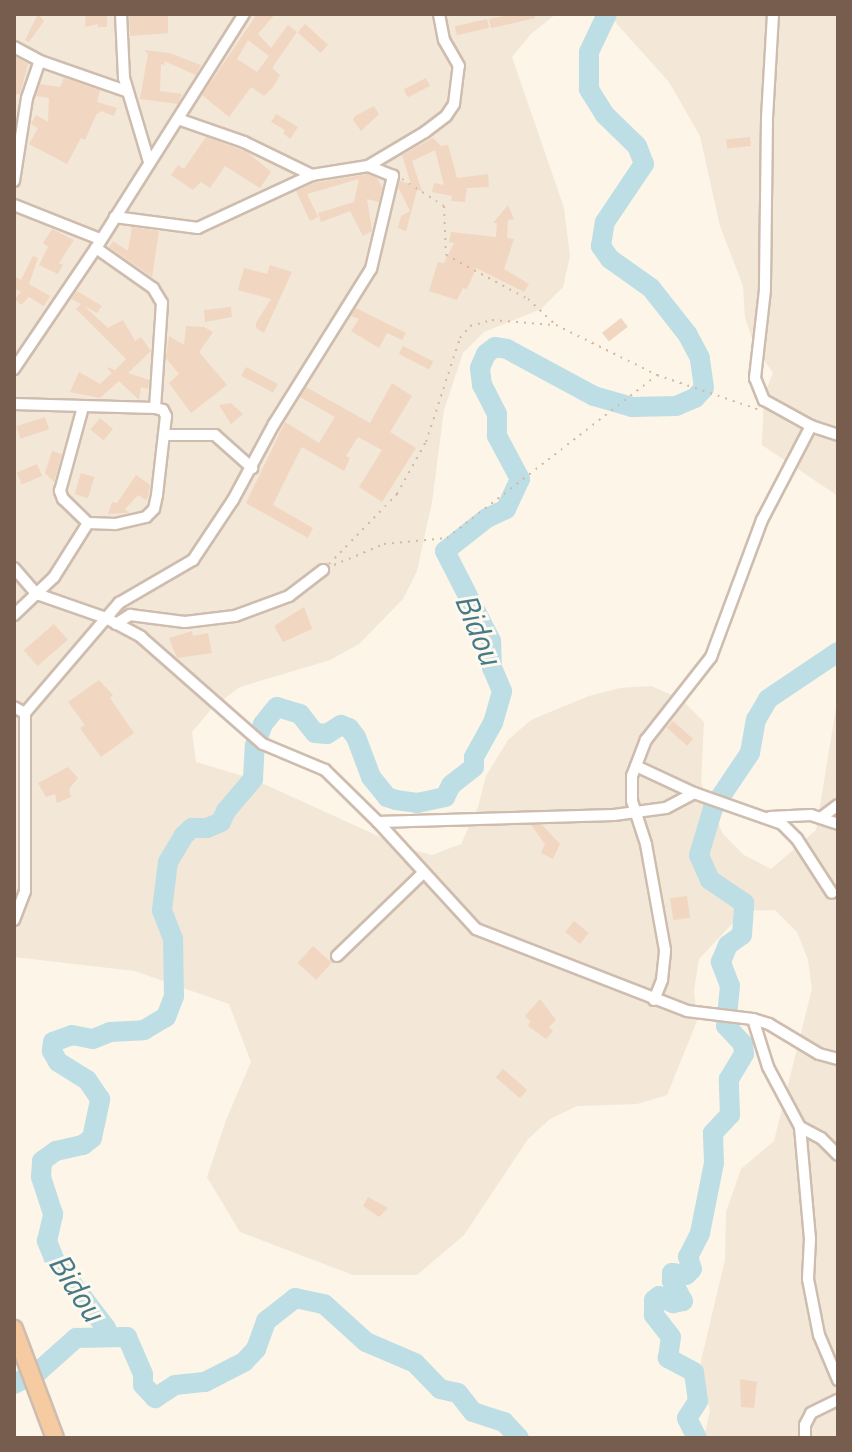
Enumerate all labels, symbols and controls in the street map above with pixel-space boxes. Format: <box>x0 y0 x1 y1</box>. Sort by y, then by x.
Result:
water label: Bidou <box>448 588 510 670</box>
water label: Bidou <box>41 1246 113 1328</box>

